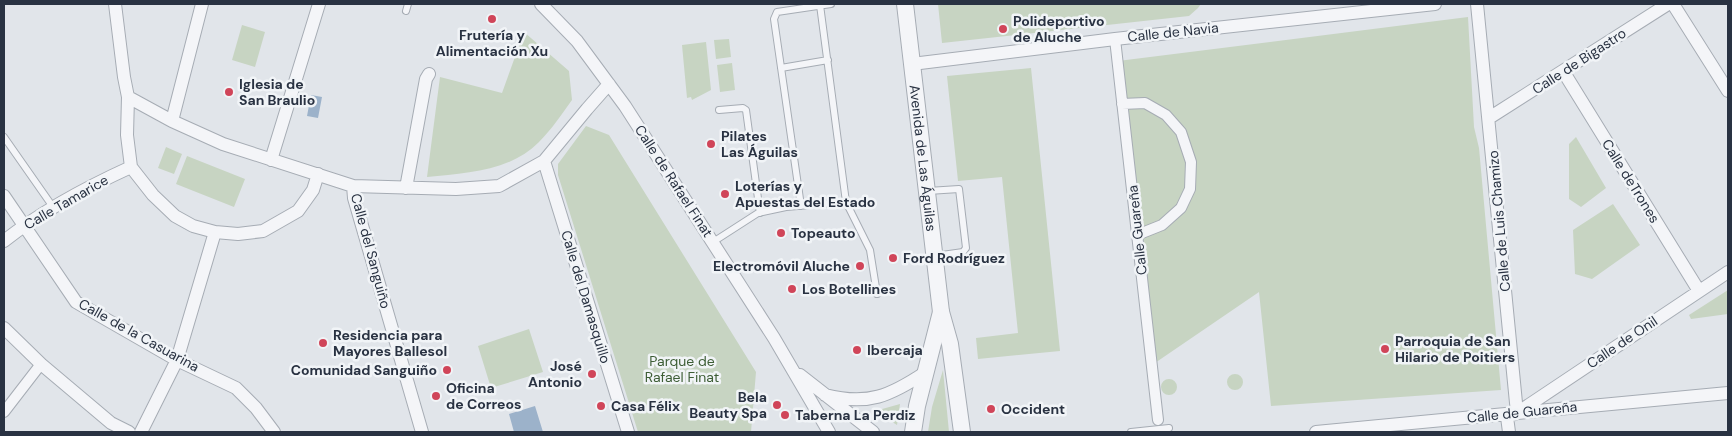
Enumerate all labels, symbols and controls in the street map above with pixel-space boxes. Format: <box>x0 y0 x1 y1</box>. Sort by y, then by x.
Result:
place label: Polideportivo de Aluche <box>1013 12 1104 46</box>
marker: Frutería y Alimentación Xu <box>486 13 498 25</box>
street label: Calle de Navia <box>1127 18 1219 46</box>
marker: Polideportivo de Aluche <box>997 23 1009 35</box>
street label: Calle de Bigastro <box>1529 24 1629 98</box>
place label: Frutería y Alimentación Xu <box>436 26 548 60</box>
place label: Iglesia de San Braulio <box>239 75 315 109</box>
street label: Avenida de Las Águilas <box>905 84 941 232</box>
marker: Iglesia de San Braulio <box>223 86 235 98</box>
street label: Calle de Rafael Finat <box>631 121 717 241</box>
place label: Pilates Las Águilas <box>721 127 798 161</box>
street label: Calle deTrones <box>1598 136 1664 226</box>
marker: Pilates Las Águilas <box>705 138 717 150</box>
street label: Calle de Luis Chamizo <box>1484 150 1514 292</box>
street label: Calle Tamarice <box>21 171 111 233</box>
place label: Loterías y Apuestas del Estado <box>735 177 875 211</box>
street label: Calle Guareña <box>1123 184 1151 276</box>
marker: Loterías y Apuestas del Estado <box>719 188 731 200</box>
street label: Calle del Sanguiño <box>347 191 395 311</box>
place label: Topeauto <box>791 224 856 242</box>
marker: Topeauto <box>775 227 787 239</box>
street label: Calle del Damasquillo <box>557 228 615 366</box>
place label: Ford Rodríguez <box>903 249 1005 267</box>
marker: Ford Rodríguez <box>887 252 899 264</box>
place label: Electromóvil Aluche <box>713 257 850 275</box>
marker: Electromóvil Aluche <box>854 260 866 272</box>
place label: Los Botellines <box>802 280 896 298</box>
marker: Los Botellines <box>786 283 798 295</box>
street label: Calle de la Casuarina <box>76 294 202 376</box>
street label: Calle de Onil <box>1583 312 1661 372</box>
place label: Residencia para Mayores Ballesol <box>333 326 447 360</box>
place label: Parroquia de San Hilario de Poitiers <box>1395 332 1515 366</box>
marker: Residencia para Mayores Ballesol <box>317 337 329 349</box>
place label: Ibercaja <box>867 341 923 359</box>
marker: Parroquia de San Hilario de Poitiers <box>1379 343 1391 355</box>
marker: Ibercaja <box>851 344 863 356</box>
park label: Parque de Rafael Finat <box>645 352 719 386</box>
place label: José Antonio <box>528 357 582 391</box>
place label: Comunidad Sanguiño <box>291 361 437 379</box>
marker: Comunidad Sanguiño <box>441 364 453 376</box>
marker: José Antonio <box>586 368 598 380</box>
place label: Oficina de Correos <box>446 379 522 413</box>
place label: Bela Beauty Spa <box>689 388 767 422</box>
marker: Oficina de Correos <box>430 390 442 402</box>
place label: Casa Félix <box>611 397 680 415</box>
street label: Calle de Guareña <box>1466 397 1578 427</box>
marker: Bela Beauty Spa <box>771 399 783 411</box>
marker: Casa Félix <box>595 400 607 412</box>
place label: Occident <box>1001 400 1065 418</box>
marker: Occident <box>985 403 997 415</box>
place label: Taberna La Perdiz <box>795 406 915 424</box>
marker: Taberna La Perdiz <box>779 409 791 421</box>

